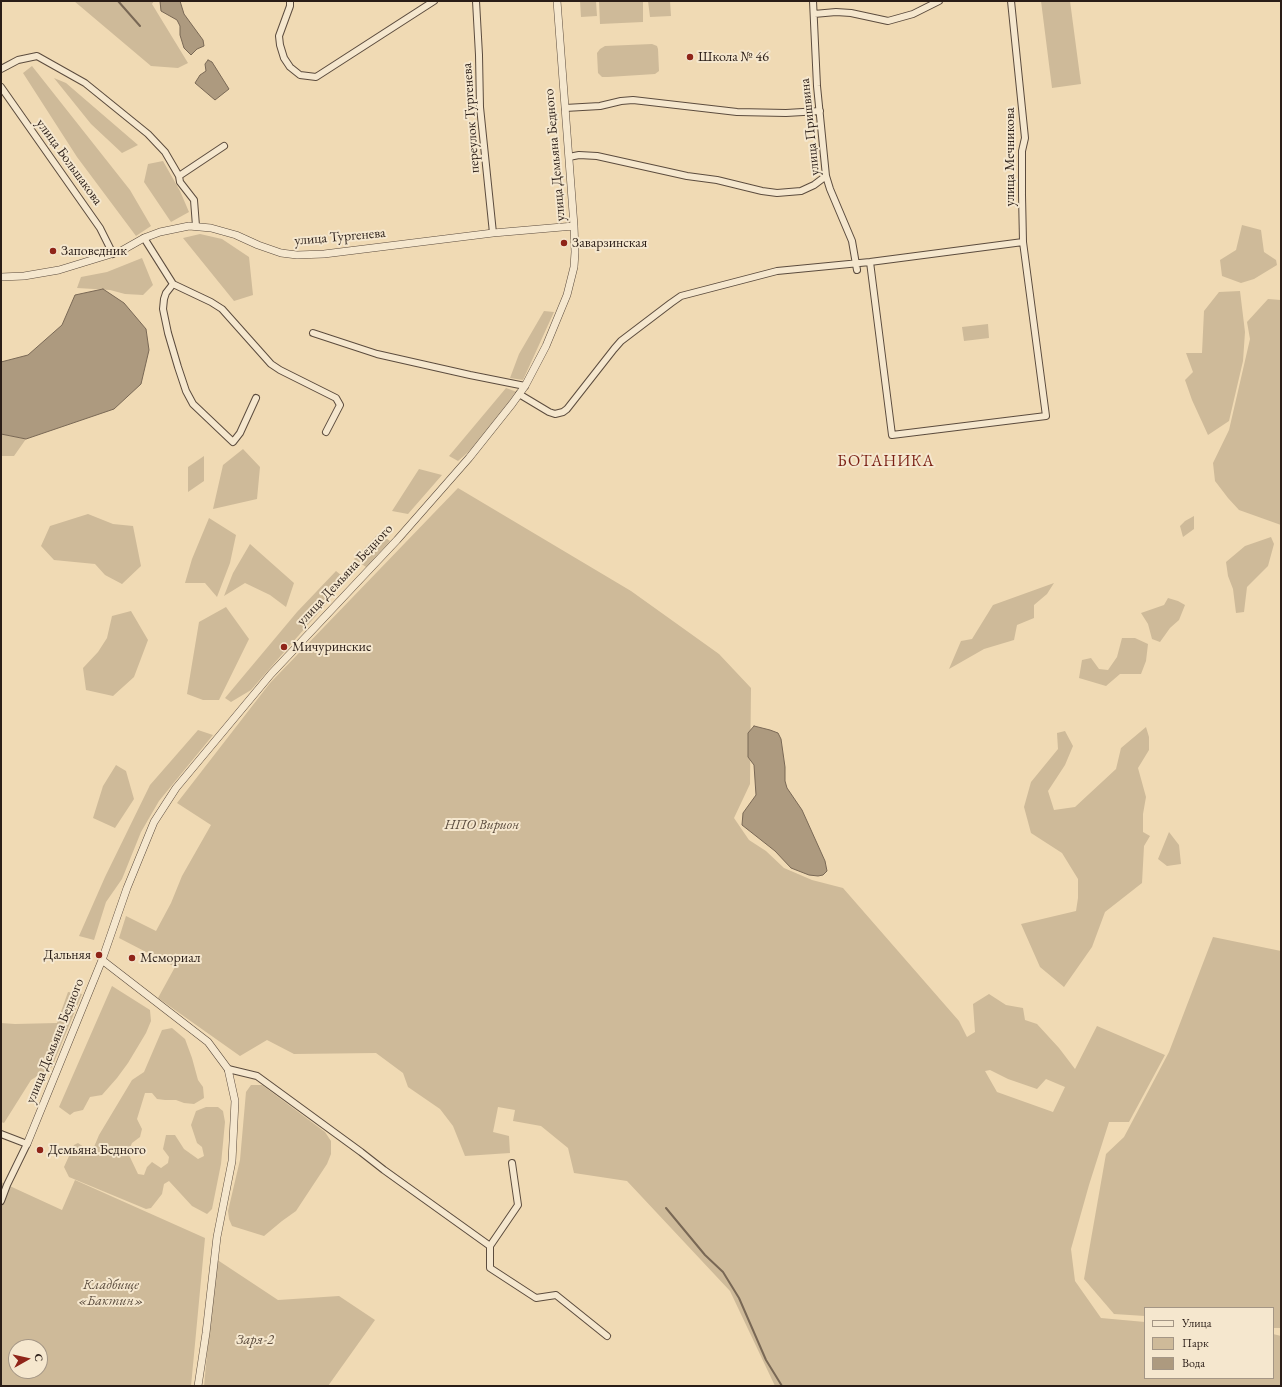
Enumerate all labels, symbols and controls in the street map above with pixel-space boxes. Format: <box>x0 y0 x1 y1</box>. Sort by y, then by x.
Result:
place label: Школа № 46 <box>698 49 769 65</box>
marker: Школа № 46 <box>685 52 695 62</box>
street label: переулок Тургенева <box>459 62 483 174</box>
street label: улица Пришвина <box>797 78 823 176</box>
street label: улица Демьяна Бедного <box>541 88 569 222</box>
street label: улица Мечникова <box>1002 107 1018 207</box>
street label: улица Большакова <box>32 116 106 208</box>
street label: улица Тургенева <box>294 225 386 249</box>
place label: Заварзинская <box>572 235 647 251</box>
marker: Заварзинская <box>559 238 569 248</box>
place label: Заповедник <box>61 243 127 259</box>
marker: Заповедник <box>48 246 58 256</box>
district label: БОТАНИКА <box>837 452 935 472</box>
street label: улица Демьяна Бедного <box>293 521 397 629</box>
place label: Мичуринские <box>292 639 371 655</box>
marker: Мичуринские <box>279 642 289 652</box>
park label: НПО Вирион <box>445 817 519 833</box>
place label: Дальняя <box>44 947 91 963</box>
marker: Дальняя <box>94 950 104 960</box>
place label: Мемориал <box>140 950 200 966</box>
marker: Мемориал <box>127 953 137 963</box>
street label: улица Демьяна Бедного <box>22 976 88 1106</box>
place label: Демьяна Бедного <box>48 1142 146 1158</box>
marker: Демьяна Бедного <box>35 1145 45 1155</box>
park label: Кладбище «Бактин» <box>78 1277 144 1310</box>
legend <box>1144 1307 1274 1379</box>
text: Улица <box>1182 1315 1212 1331</box>
park label: Заря-2 <box>236 1332 274 1348</box>
text: Парк <box>1182 1335 1209 1351</box>
north arrow <box>8 1339 48 1379</box>
text: С <box>31 1353 46 1362</box>
text: Вода <box>1182 1355 1205 1371</box>

